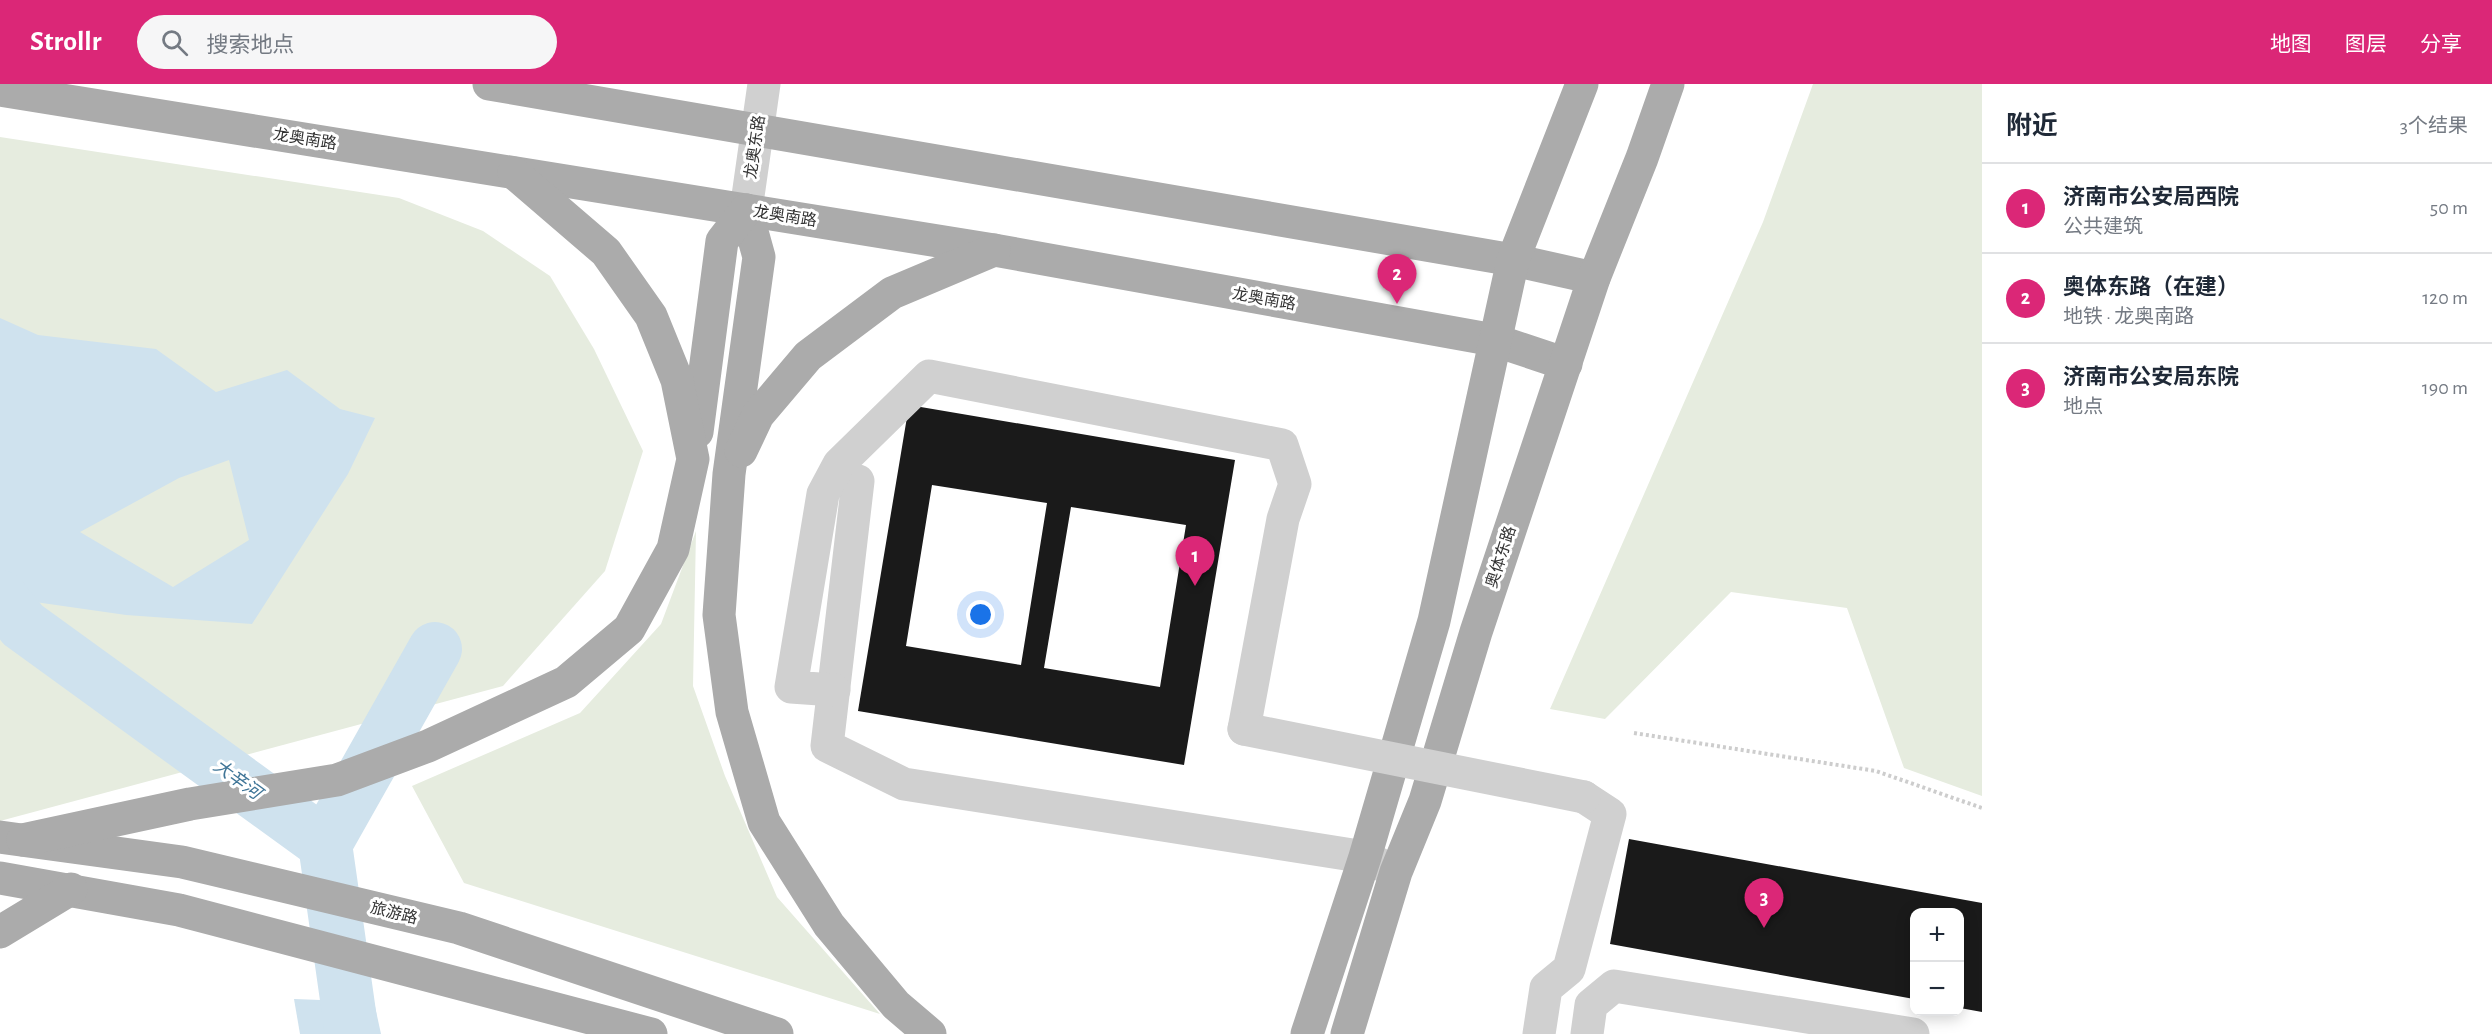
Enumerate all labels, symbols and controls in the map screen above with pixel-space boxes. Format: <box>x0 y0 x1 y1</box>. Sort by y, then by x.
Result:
search box <box>137 15 557 69</box>
icon: search <box>158 26 191 59</box>
text: Strollr <box>30 28 101 56</box>
text: 搜索地点 <box>206 34 294 56</box>
text: 地图 <box>2270 34 2312 55</box>
text: 图层 <box>2345 34 2387 55</box>
text: 分享 <box>2420 34 2462 55</box>
text: 附近 <box>2006 113 2058 139</box>
street label: 龙奥东路 <box>742 114 767 180</box>
text: 3个结果 <box>2400 116 2468 136</box>
street label: 龙奥南路 <box>272 125 338 152</box>
text: 济南市公安局西院 <box>2063 186 2239 208</box>
text: 1 <box>2022 198 2029 218</box>
text: 50 m <box>2430 198 2468 218</box>
street label: 龙奥南路 <box>752 202 818 229</box>
text: 公共建筑 <box>2063 217 2143 237</box>
pin: 2 <box>1378 254 1416 304</box>
text: 奥体东路（在建） <box>2063 276 2239 298</box>
street label: 龙奥南路 <box>1231 285 1297 312</box>
text: 2 <box>2021 288 2030 308</box>
text: 120 m <box>2422 288 2468 308</box>
text: 地铁 · 龙奥南路 <box>2063 307 2194 327</box>
text: 济南市公安局东院 <box>2063 366 2239 388</box>
text: 3 <box>2021 378 2030 398</box>
text: 190 m <box>2422 378 2468 398</box>
text: 地点 <box>2063 397 2103 417</box>
street label: 奥体东路 <box>1483 524 1518 590</box>
pin: 1 <box>1176 536 1214 586</box>
your location <box>966 600 995 629</box>
water label: 大辛河 <box>210 755 268 805</box>
pin: 3 <box>1744 878 1784 928</box>
street label: 旅游路 <box>369 898 419 927</box>
map controls <box>1910 908 1964 1016</box>
button: + <box>1910 908 1964 962</box>
button: − <box>1910 962 1964 1016</box>

